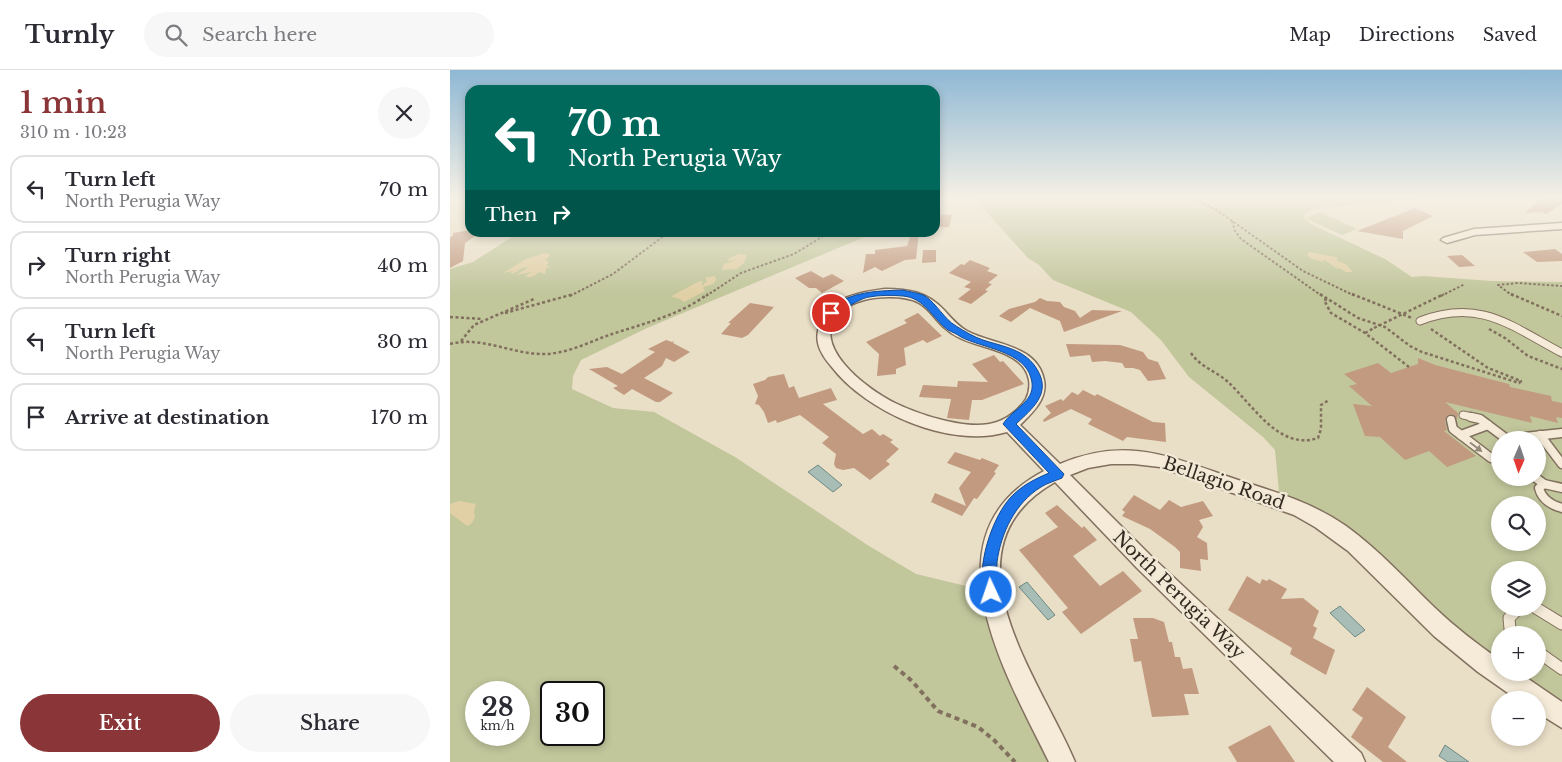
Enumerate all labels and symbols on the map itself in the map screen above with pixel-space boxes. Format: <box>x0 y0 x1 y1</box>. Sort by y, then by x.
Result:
pin <box>810 292 852 334</box>
north arrow <box>1491 431 1546 486</box>
one-way arrow <box>1469 441 1482 452</box>
street label: Bellagio Road <box>1160 452 1288 514</box>
street label: North Perugia Way <box>1108 526 1250 664</box>
position arrow <box>964 565 1016 617</box>
speed limit sign: 30 <box>540 681 605 746</box>

